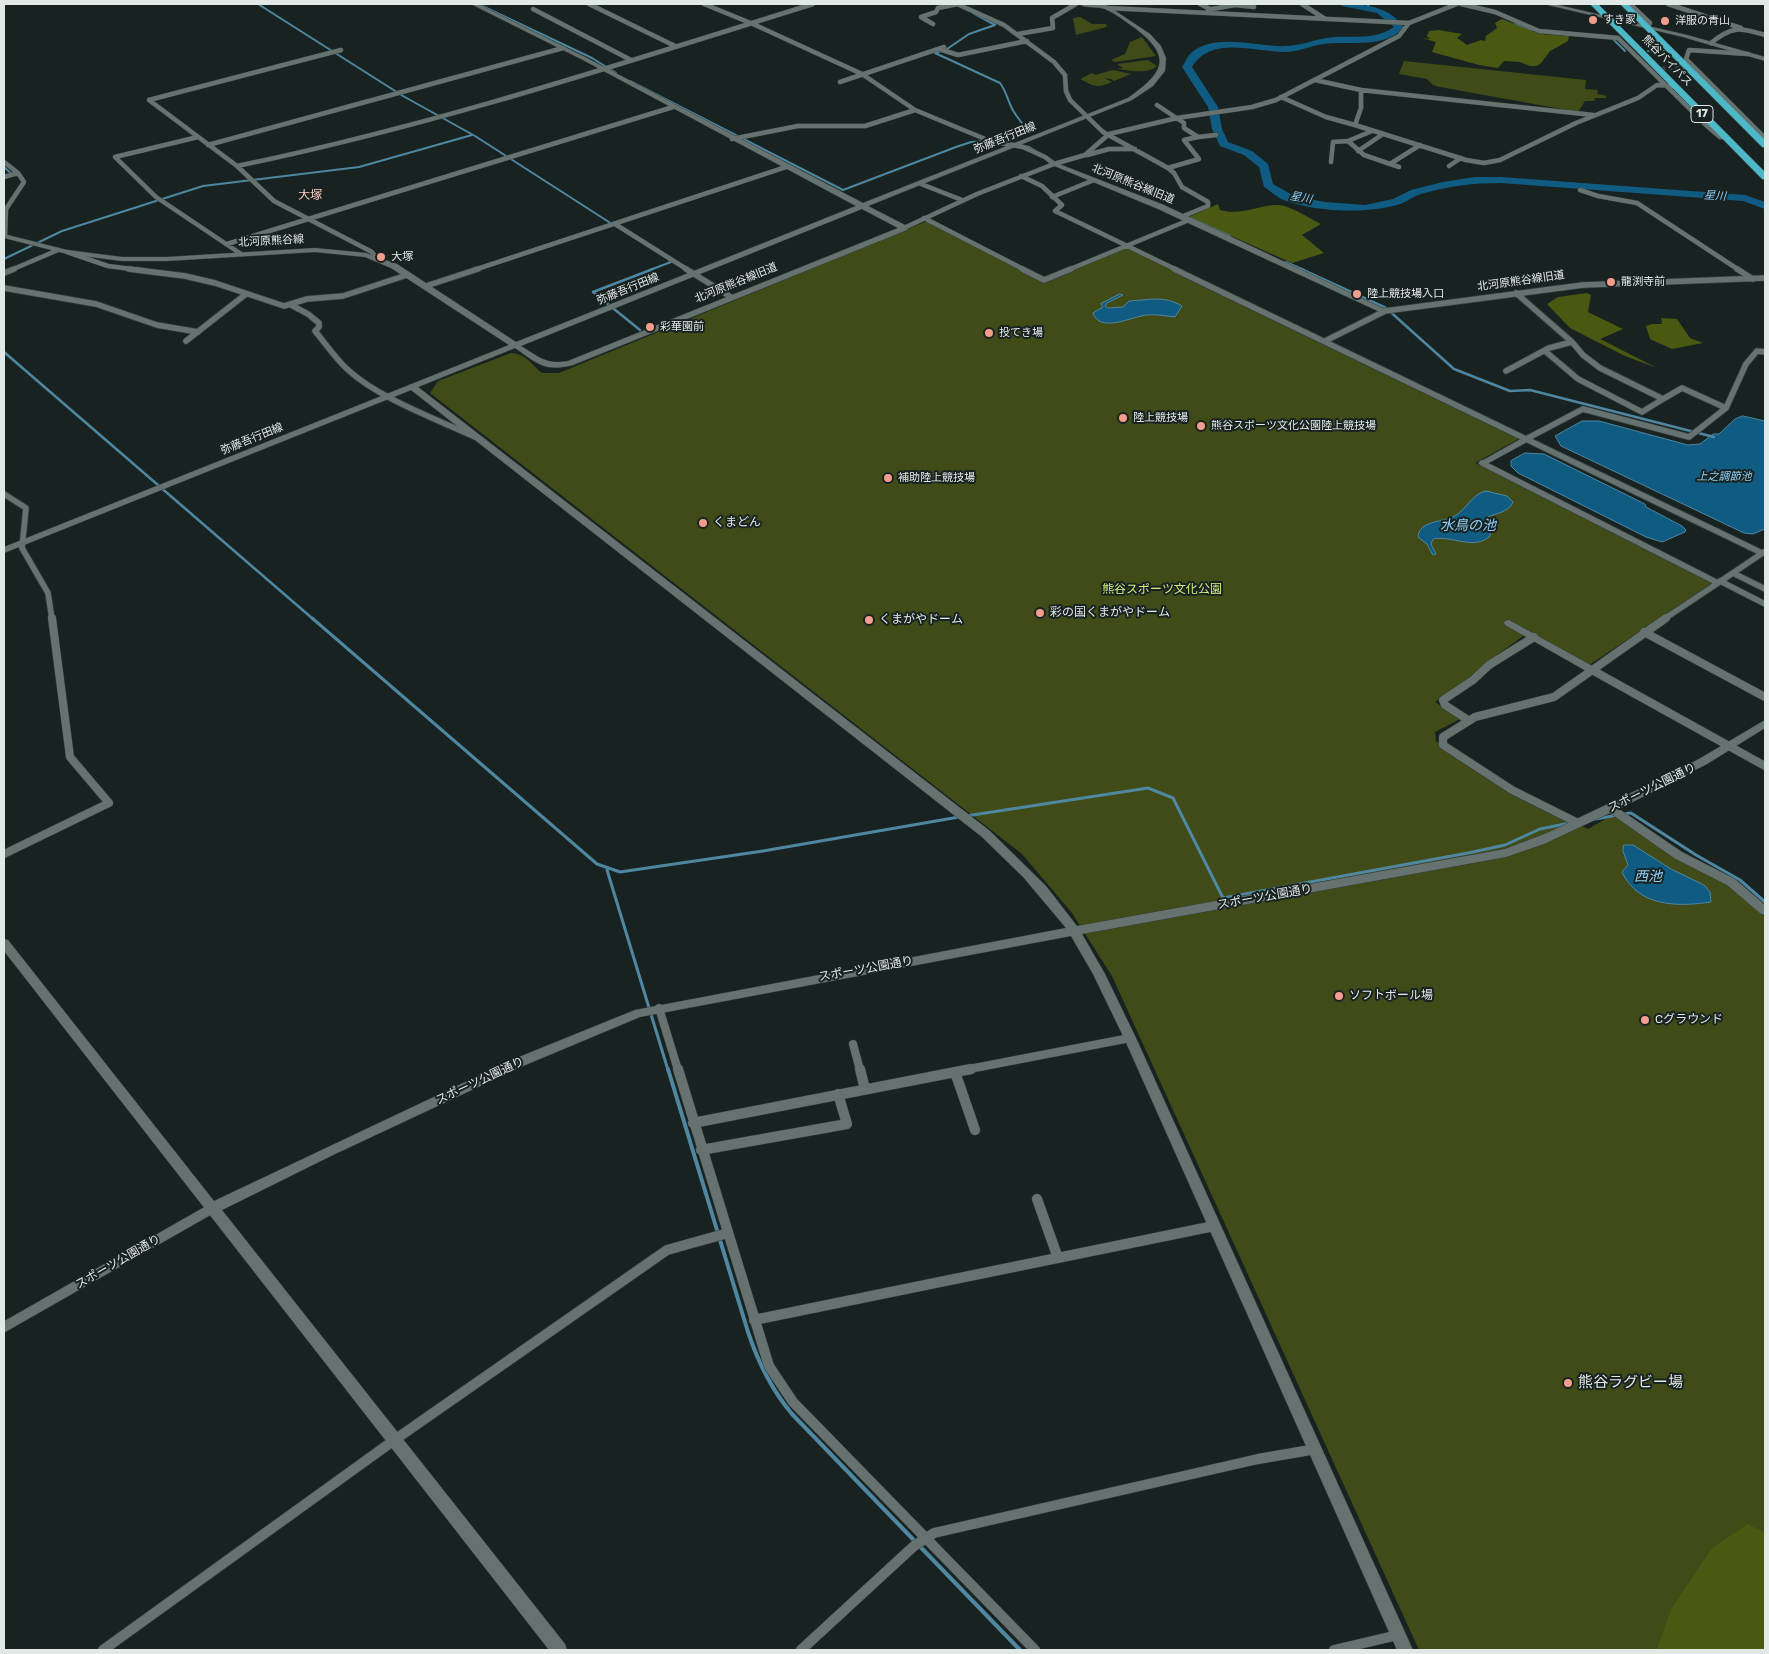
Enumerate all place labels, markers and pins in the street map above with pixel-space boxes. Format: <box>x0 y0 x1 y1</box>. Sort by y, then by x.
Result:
place label: すき家 <box>1603 13 1636 27</box>
marker: すき家 <box>1587 14 1599 26</box>
place label: 洋服の青山 <box>1675 14 1730 28</box>
marker: 洋服の青山 <box>1659 15 1671 27</box>
place label: 大塚 <box>391 250 413 264</box>
marker: 大塚 <box>375 251 387 263</box>
place label: 龍渕寺前 <box>1621 275 1665 289</box>
marker: 龍渕寺前 <box>1605 276 1617 288</box>
place label: 陸上競技場入口 <box>1367 287 1444 301</box>
marker: 陸上競技場入口 <box>1351 288 1363 300</box>
place label: 彩華園前 <box>660 320 704 334</box>
marker: 彩華園前 <box>644 321 656 333</box>
place label: 投てき場 <box>999 326 1043 340</box>
marker: 投てき場 <box>983 327 995 339</box>
place label: 陸上競技場 <box>1133 411 1188 425</box>
marker: 陸上競技場 <box>1117 412 1129 424</box>
place label: 熊谷スポーツ文化公園陸上競技場 <box>1211 419 1376 433</box>
marker: 熊谷スポーツ文化公園陸上競技場 <box>1195 420 1207 432</box>
place label: 補助陸上競技場 <box>898 471 975 485</box>
marker: 補助陸上競技場 <box>882 472 894 484</box>
place label: くまどん <box>713 516 761 530</box>
marker: くまどん <box>697 517 709 529</box>
place label: 彩の国くまがやドーム <box>1050 606 1170 620</box>
marker: 彩の国くまがやドーム <box>1034 607 1046 619</box>
place label: くまがやドーム <box>879 613 963 627</box>
marker: くまがやドーム <box>863 614 875 626</box>
place label: ソフトボール場 <box>1349 989 1433 1003</box>
marker: ソフトボール場 <box>1333 990 1345 1002</box>
place label: Cグラウンド <box>1655 1013 1723 1027</box>
marker: Cグラウンド <box>1639 1014 1651 1026</box>
place label: 熊谷ラグビー場 <box>1578 1374 1683 1392</box>
marker: 熊谷ラグビー場 <box>1562 1377 1574 1389</box>

